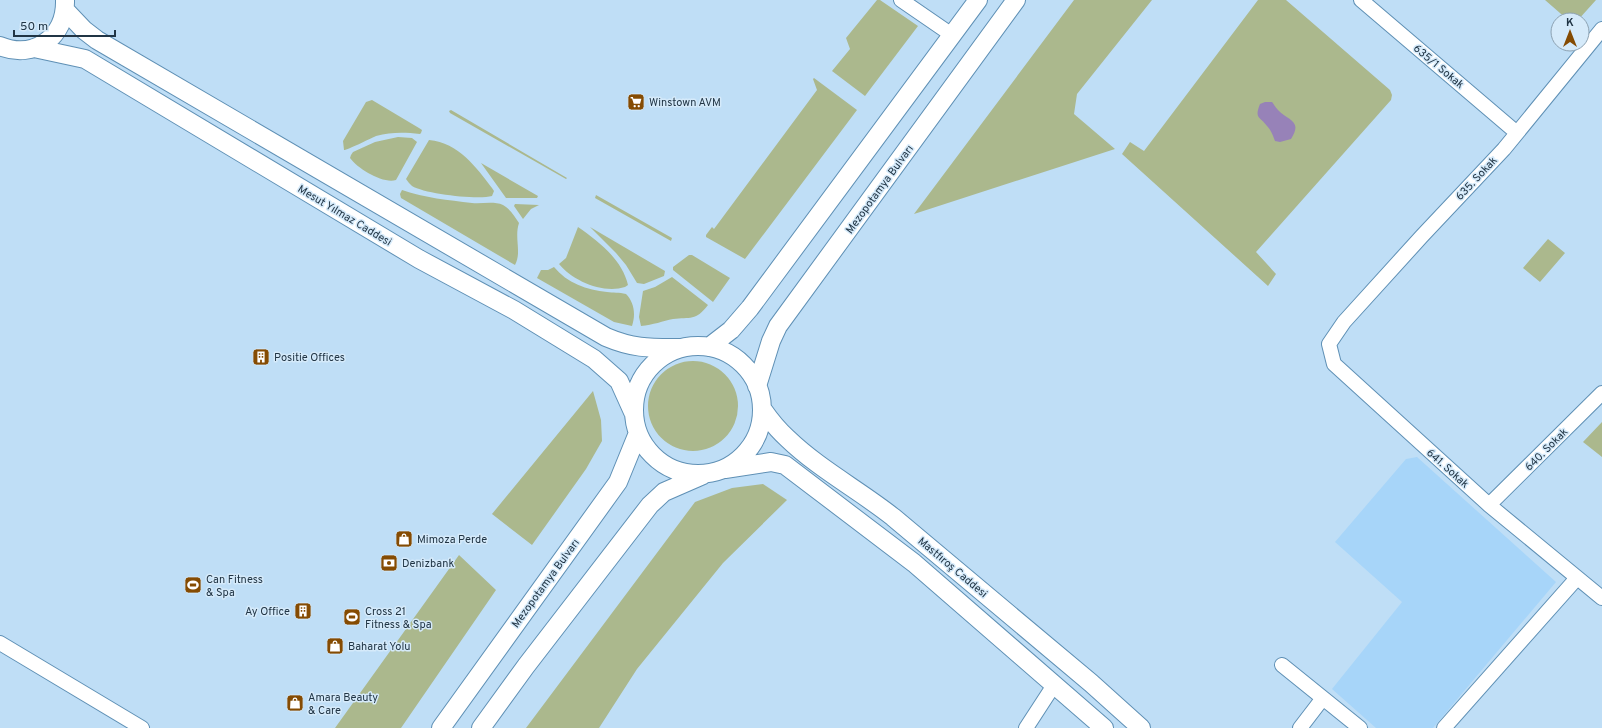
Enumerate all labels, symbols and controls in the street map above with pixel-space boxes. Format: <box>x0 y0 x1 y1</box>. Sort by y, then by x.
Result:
scale bar <box>14 12 115 38</box>
north arrow <box>1550 12 1590 52</box>
text: K <box>1566 16 1574 30</box>
text: 50 m <box>20 19 48 35</box>
street label: 635/1 Sokak <box>1410 42 1467 92</box>
supermarket icon: Winstown AVM <box>626 92 646 112</box>
place label: Winstown AVM <box>649 96 721 110</box>
street label: Mezopotamya Bulvarı <box>843 142 917 237</box>
street label: 635. Sokak <box>1453 154 1501 203</box>
street label: Mesut Yılmaz Caddesi <box>295 182 394 249</box>
building icon: Positie Offices <box>251 347 271 367</box>
place label: Positie Offices <box>274 351 345 365</box>
street label: 640. Sokak <box>1522 425 1571 474</box>
street label: 641. Sokak <box>1423 446 1472 492</box>
shop icon: Mimoza Perde <box>394 529 414 549</box>
place label: Mimoza Perde <box>417 533 487 547</box>
street label: Mastfıroş Caddesi <box>915 534 990 601</box>
street label: Mezopotamya Bulvarı <box>509 536 583 631</box>
bank icon: Denizbank <box>379 553 399 573</box>
place label: Denizbank <box>402 557 454 571</box>
place label: Can Fitness & Spa <box>206 573 263 600</box>
sports icon: Can Fitness & Spa <box>183 575 203 595</box>
building icon: Ay Office <box>293 601 313 621</box>
place label: Ay Office <box>245 605 290 619</box>
place label: Cross 21 Fitness & Spa <box>365 605 432 632</box>
sports icon: Cross 21 Fitness & Spa <box>342 607 362 627</box>
shop icon: Baharat Yolu <box>325 636 345 656</box>
place label: Baharat Yolu <box>348 640 410 654</box>
place label: Amara Beauty & Care <box>308 691 378 718</box>
shop icon: Amara Beauty & Care <box>285 693 305 713</box>

